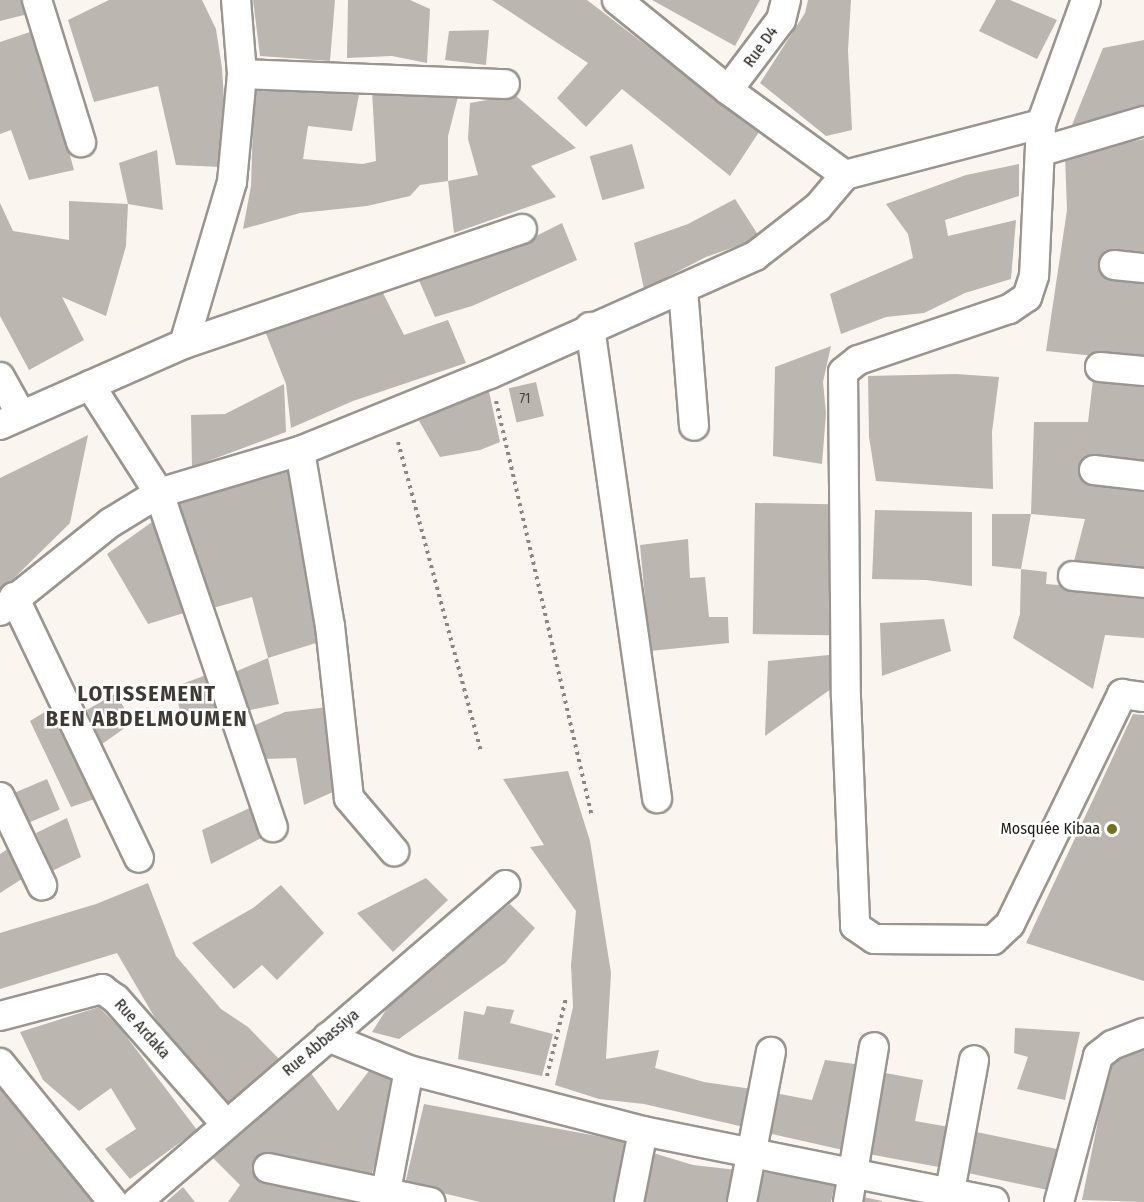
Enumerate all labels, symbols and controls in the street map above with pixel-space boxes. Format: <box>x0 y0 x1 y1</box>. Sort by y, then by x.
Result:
street label: Rue D4 <box>740 23 782 71</box>
house number: 71 <box>520 391 530 407</box>
district label: LOTISSEMENT BEN ABDELMOUMEN <box>46 680 248 732</box>
place label: Mosquée Kibaa <box>1000 819 1100 839</box>
marker: Mosquée Kibaa <box>1105 822 1119 836</box>
street label: Rue Ardaka <box>110 995 174 1063</box>
street label: Rue Abbassiya <box>279 1005 363 1081</box>

